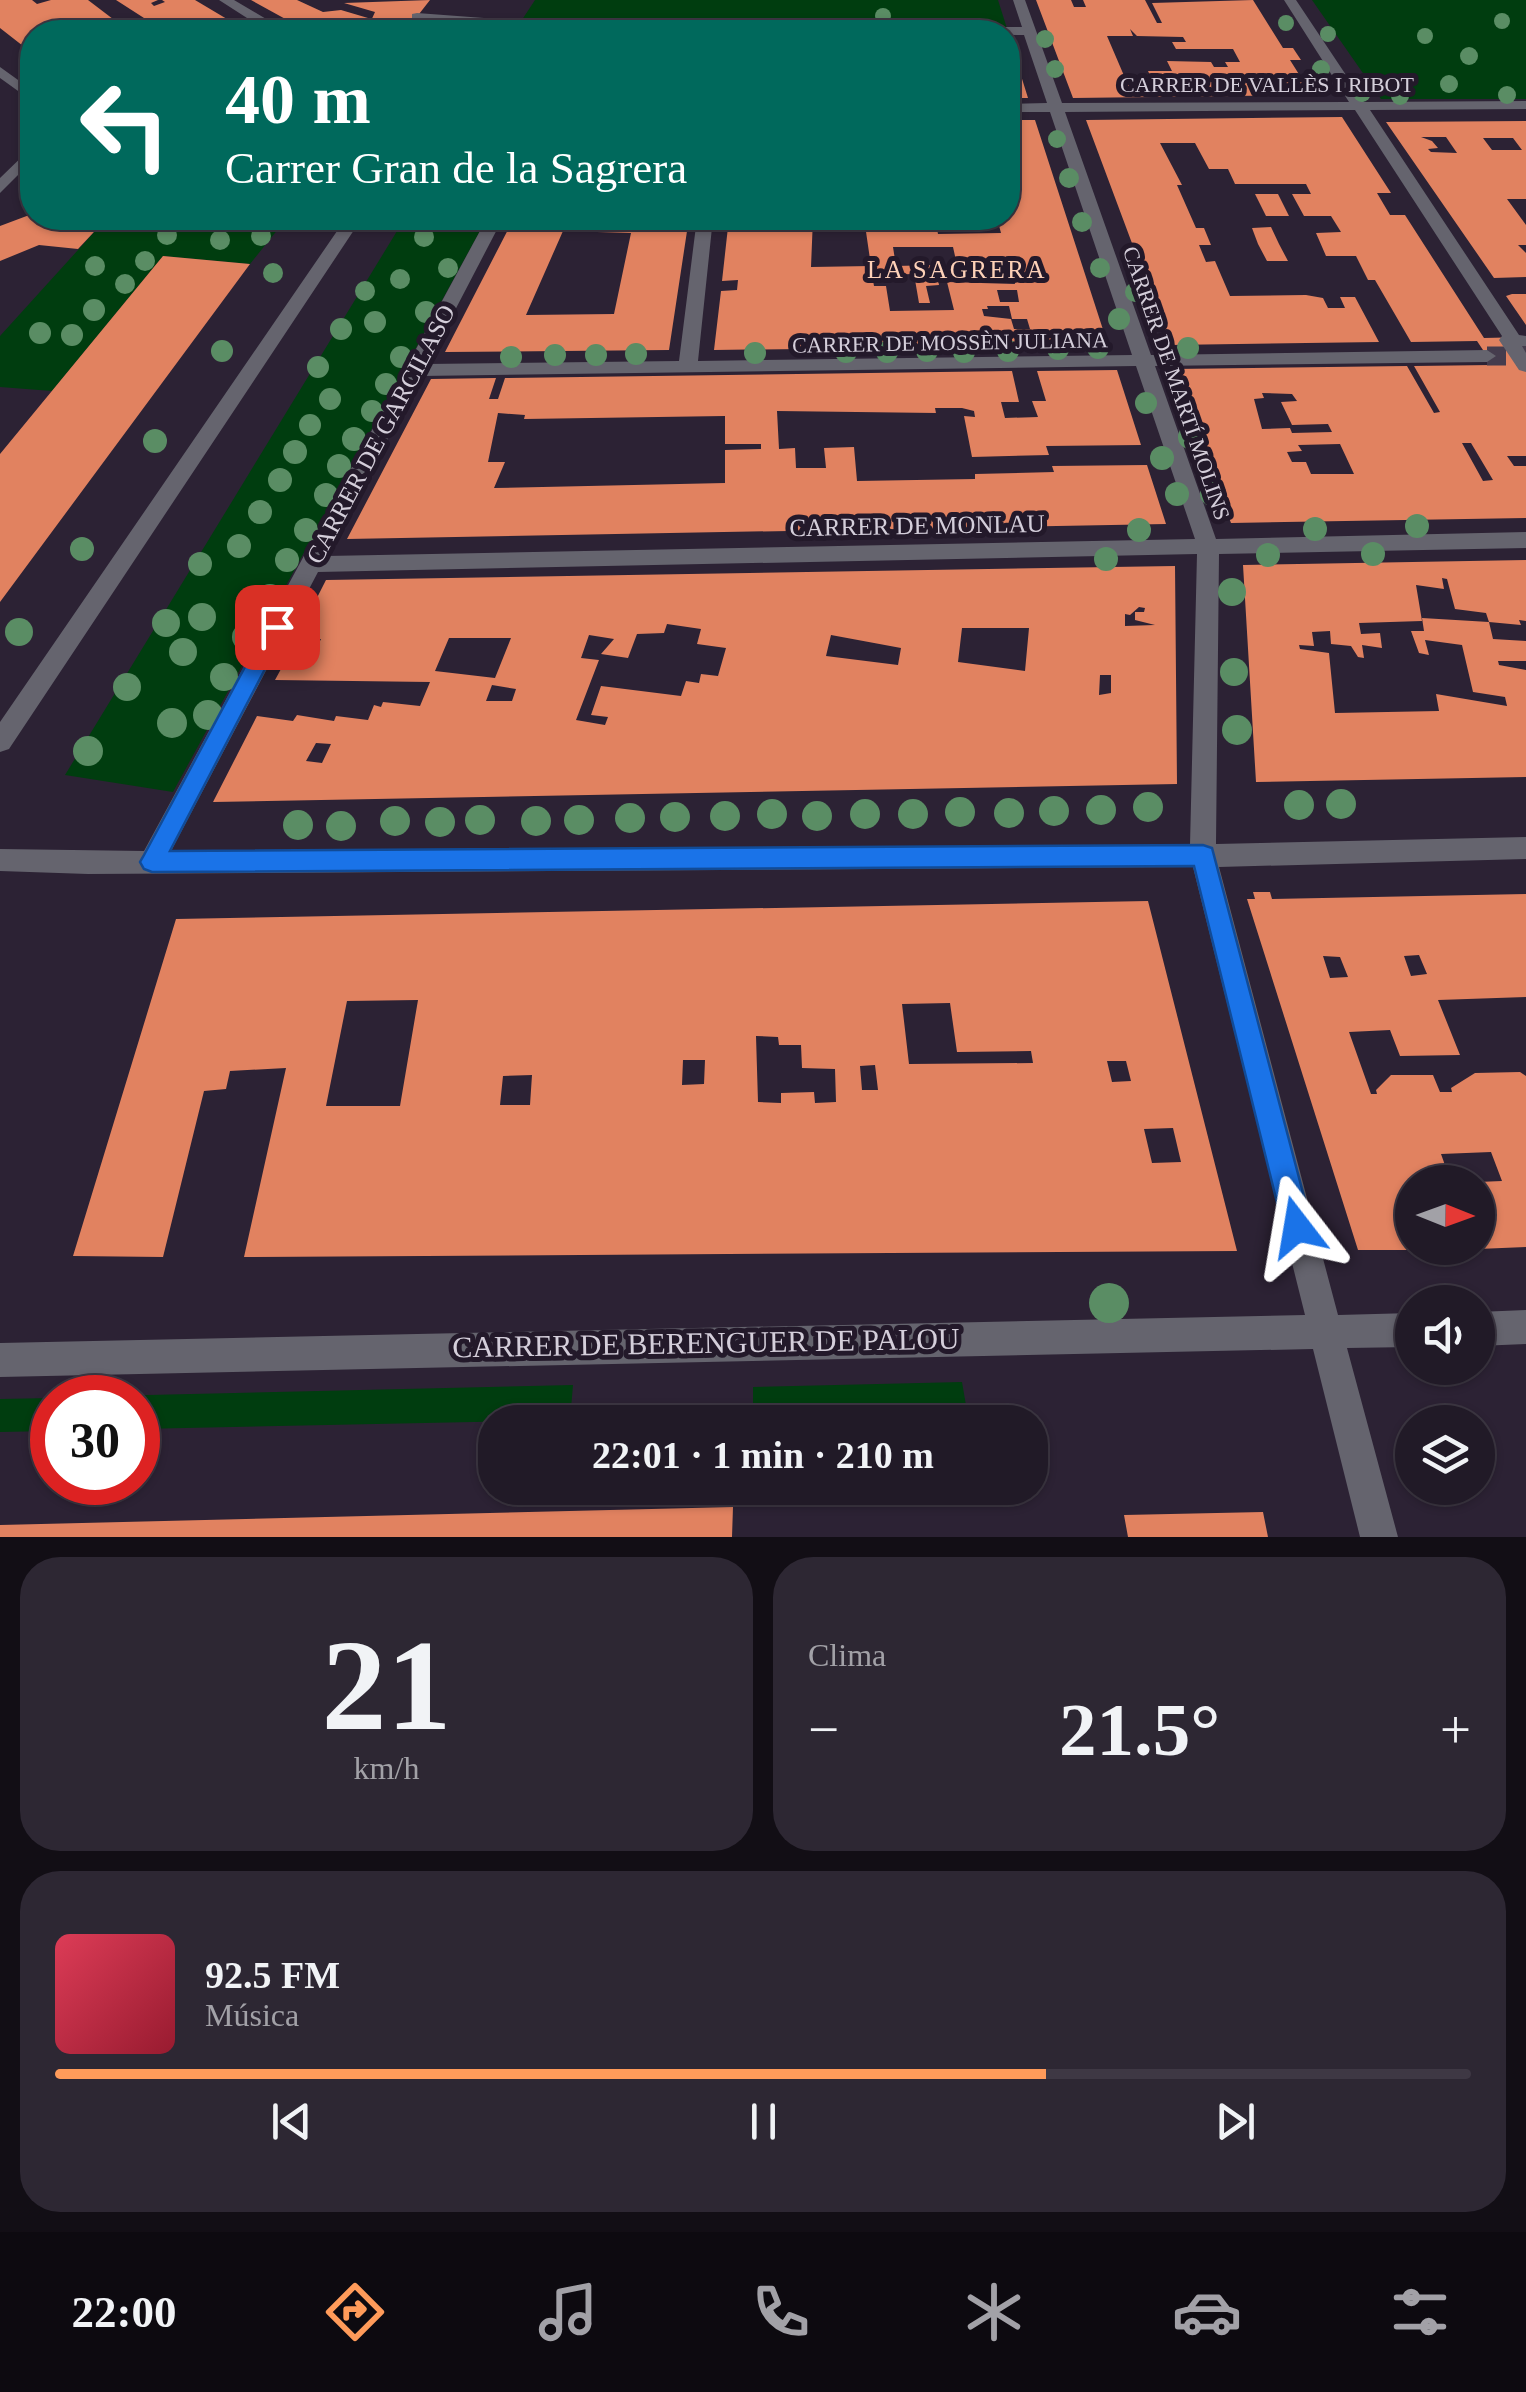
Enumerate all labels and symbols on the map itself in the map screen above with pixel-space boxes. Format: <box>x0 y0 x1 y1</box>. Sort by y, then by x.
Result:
street label: CARRER DE VALLÈS I RIBOT <box>1120 72 1414 97</box>
street label: CARRER DE MARTÍ MOLINS <box>1118 243 1235 523</box>
district label: LA SAGRERA <box>867 256 1047 283</box>
street label: CARRER DE GARCILASO <box>301 300 460 568</box>
street label: CARRER DE MOSSÈN JULIANA <box>792 327 1108 358</box>
street label: CARRER DE MONLAU <box>789 510 1045 541</box>
pin <box>235 585 320 670</box>
north arrow <box>1395 1165 1495 1265</box>
position arrow <box>1245 1175 1349 1279</box>
street label: CARRER DE BERENGUER DE PALOU <box>452 1322 960 1363</box>
speed limit sign: 30 <box>30 1375 160 1505</box>

